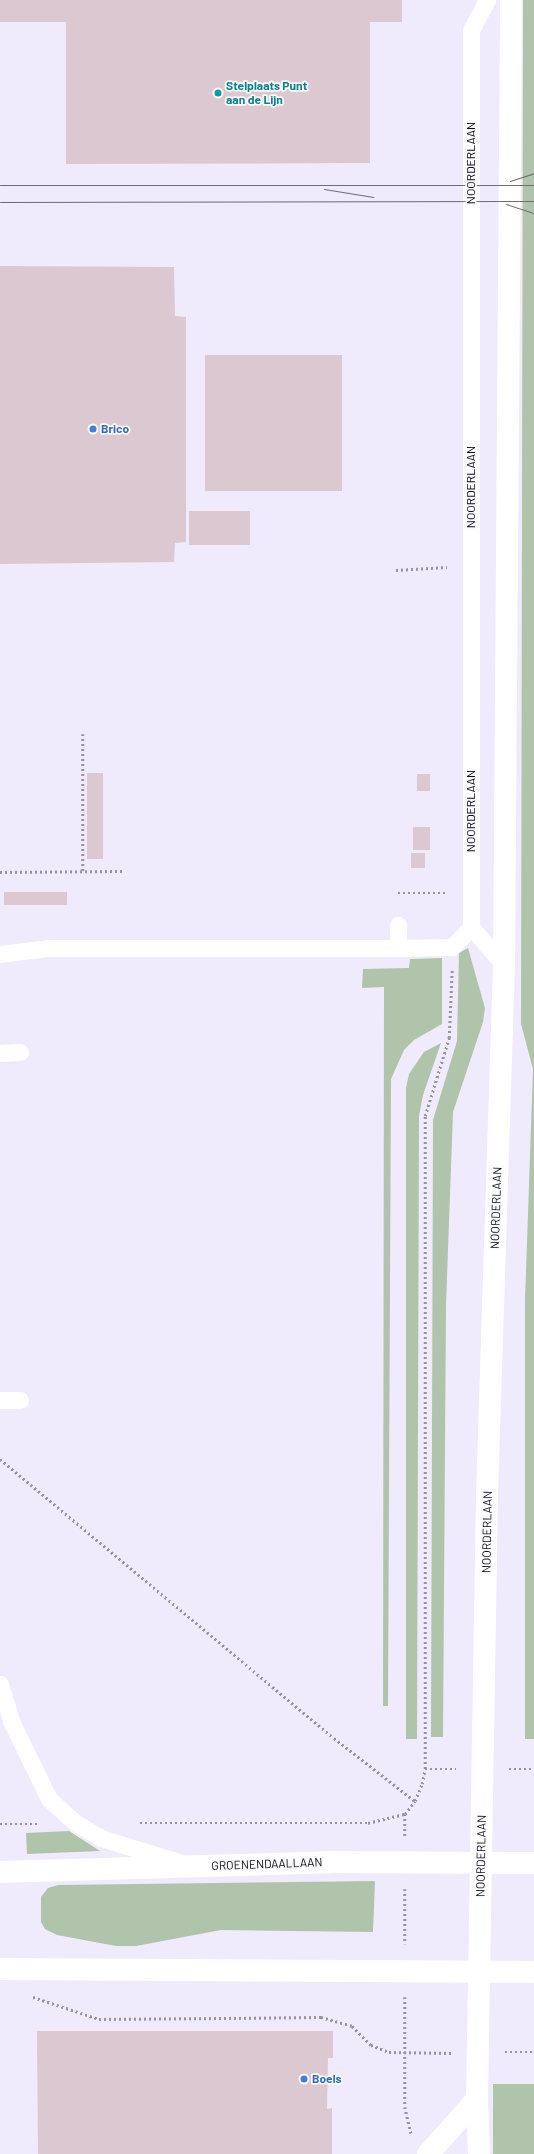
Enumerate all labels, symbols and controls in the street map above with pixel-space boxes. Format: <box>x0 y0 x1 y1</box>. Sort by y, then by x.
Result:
place label: Stelplaats Punt aan de Lijn <box>226 79 307 107</box>
marker: Stelplaats Punt aan de Lijn <box>213 88 223 98</box>
street label: NOORDERLAAN <box>464 122 478 204</box>
place label: Brico <box>101 422 129 436</box>
marker: Brico <box>88 424 98 434</box>
street label: NOORDERLAAN <box>464 446 478 528</box>
street label: NOORDERLAAN <box>464 770 478 852</box>
street label: NOORDERLAAN <box>487 1167 505 1249</box>
street label: NOORDERLAAN <box>479 1491 495 1573</box>
street label: NOORDERLAAN <box>473 1815 489 1897</box>
street label: GROENENDAALLAAN <box>211 1855 323 1873</box>
place label: Boels <box>312 2072 342 2086</box>
marker: Boels <box>299 2074 309 2084</box>

